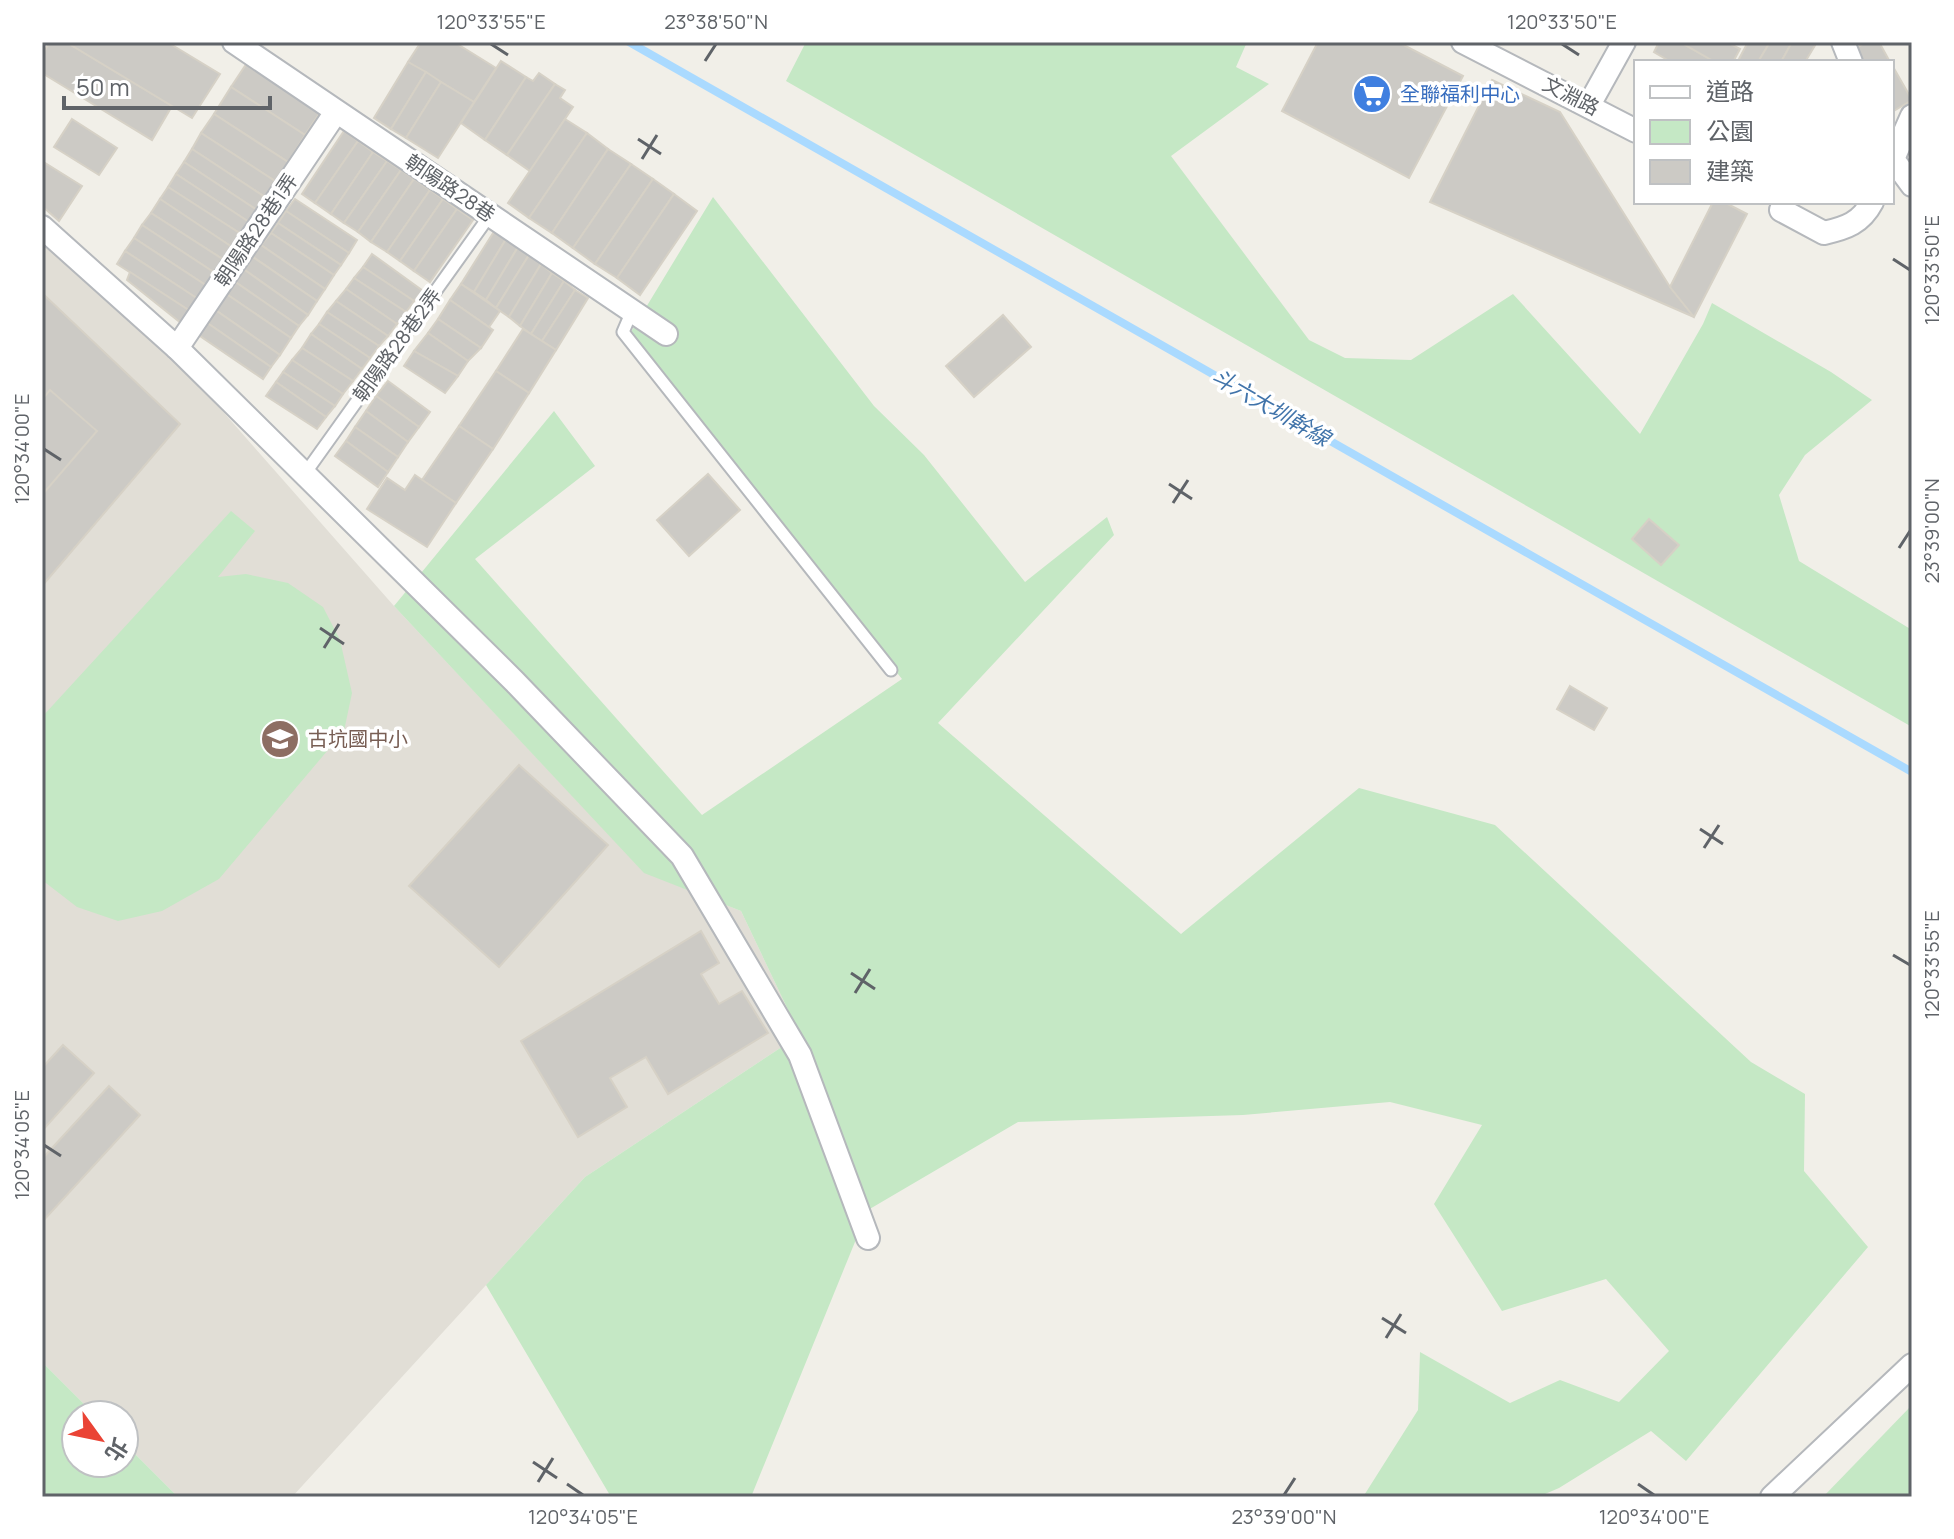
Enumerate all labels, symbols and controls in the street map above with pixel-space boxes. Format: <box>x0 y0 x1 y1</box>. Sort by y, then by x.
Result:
text: 120°33'55"E <box>436 8 546 35</box>
text: 23°38'50"N <box>664 8 768 35</box>
text: 120°33'50"E <box>1507 8 1617 35</box>
scale bar <box>64 60 270 110</box>
legend <box>1634 60 1894 204</box>
text: 50 m <box>76 70 130 103</box>
street label: 文淵路 <box>1538 70 1604 121</box>
supermarket icon: 全聯福利中心 <box>1351 73 1393 115</box>
text: 道路 <box>1706 74 1754 107</box>
place label: 全聯福利中心 <box>1400 80 1520 107</box>
text: 公園 <box>1706 114 1754 147</box>
street label: 朝陽路28巷 <box>400 148 501 228</box>
text: 建築 <box>1706 154 1754 187</box>
street label: 朝陽路28巷1弄 <box>208 168 303 291</box>
text: 120°33'50"E <box>1918 215 1945 325</box>
street label: 朝陽路28巷2弄 <box>346 282 447 407</box>
water label: 斗六大圳幹線 <box>1206 361 1338 454</box>
text: 120°34'00"E <box>8 394 35 504</box>
text: 23°39'00"N <box>1918 478 1945 584</box>
school or university icon: 古坑國中小 <box>259 718 301 760</box>
place label: 古坑國中小 <box>308 725 408 752</box>
text: 120°33'55"E <box>1918 910 1945 1020</box>
text: 120°34'05"E <box>8 1090 35 1200</box>
north arrow <box>60 1399 140 1479</box>
text: 北 <box>98 1432 135 1467</box>
text: 120°34'05"E <box>528 1503 638 1530</box>
text: 23°39'00"N <box>1231 1503 1337 1530</box>
text: 120°34'00"E <box>1599 1503 1709 1530</box>

